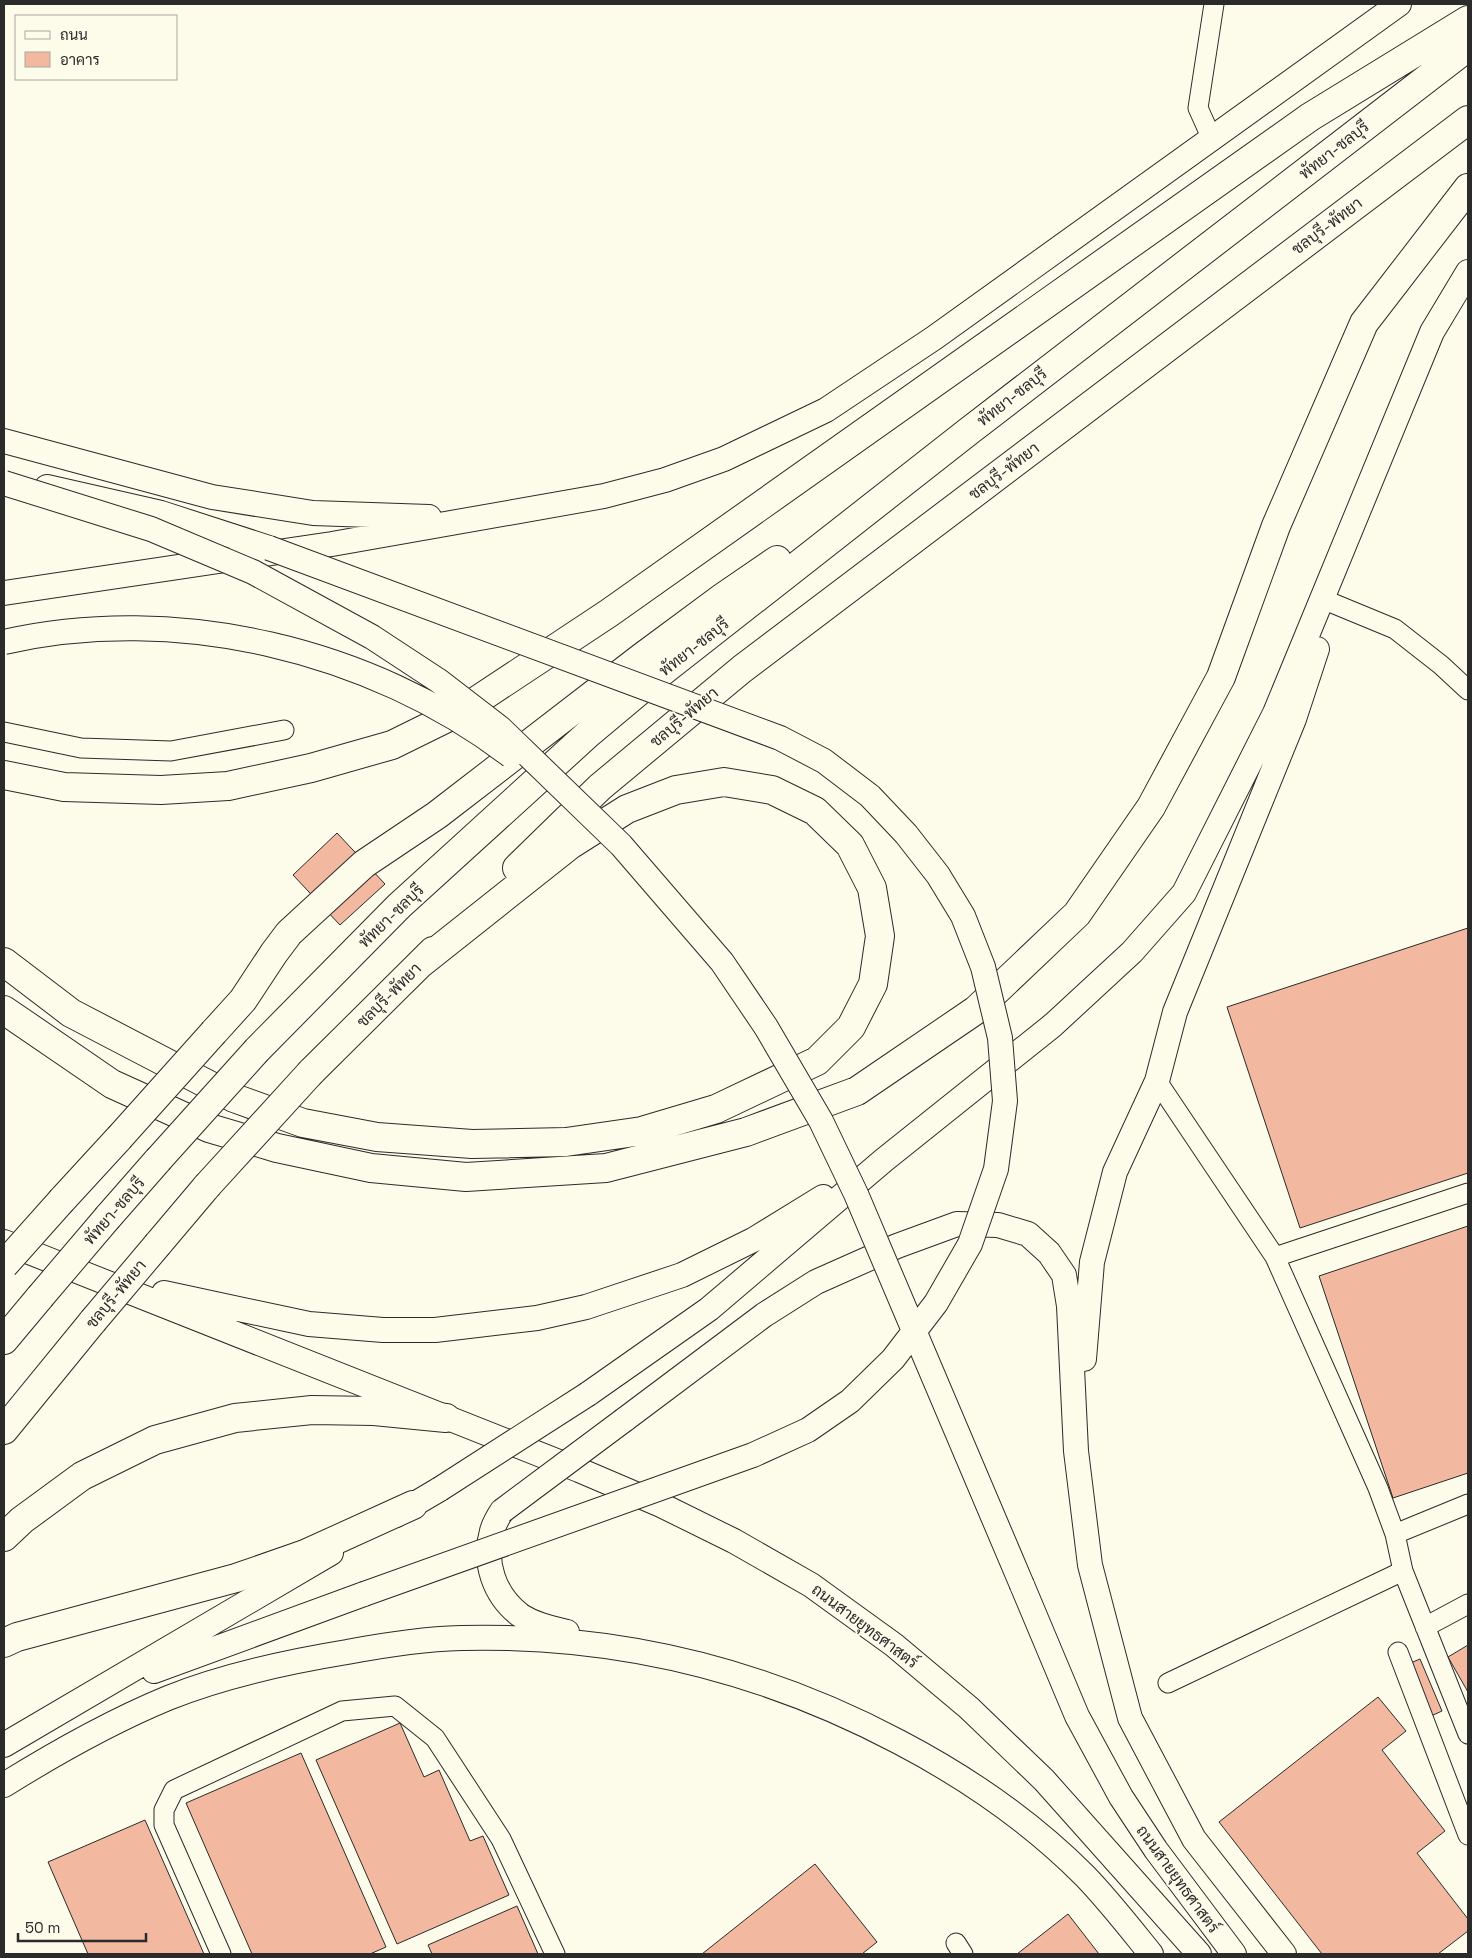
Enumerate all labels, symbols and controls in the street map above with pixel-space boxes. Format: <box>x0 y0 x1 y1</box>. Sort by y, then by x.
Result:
legend <box>15 15 178 80</box>
text: ถนน <box>60 25 88 44</box>
text: อาคาร <box>60 50 100 69</box>
street label: พัทยา-ชลบุรี <box>1294 115 1374 185</box>
street label: ชลบุรี-พัทยา <box>1287 192 1367 260</box>
street label: พัทยา-ชลบุรี <box>972 362 1052 432</box>
street label: ชลบุรี-พัทยา <box>964 437 1044 505</box>
street label: พัทยา-ชลบุรี <box>654 612 734 682</box>
street label: ชลบุรี-พัทยา <box>645 681 723 753</box>
street label: พัทยา-ชลบุรี <box>353 879 429 953</box>
street label: ชลบุรี-พัทยา <box>351 957 427 1033</box>
street label: พัทยา-ชลบุรี <box>78 1172 150 1250</box>
street label: ชลบุรี-พัทยา <box>80 1255 152 1333</box>
street label: ถนนสายยุทธศาสตร์ <box>807 1577 924 1674</box>
street label: ถนนสายยุทธศาสตร์ <box>1131 1820 1226 1938</box>
scale bar <box>18 1910 145 1942</box>
text: 50 m <box>25 1918 60 1937</box>

